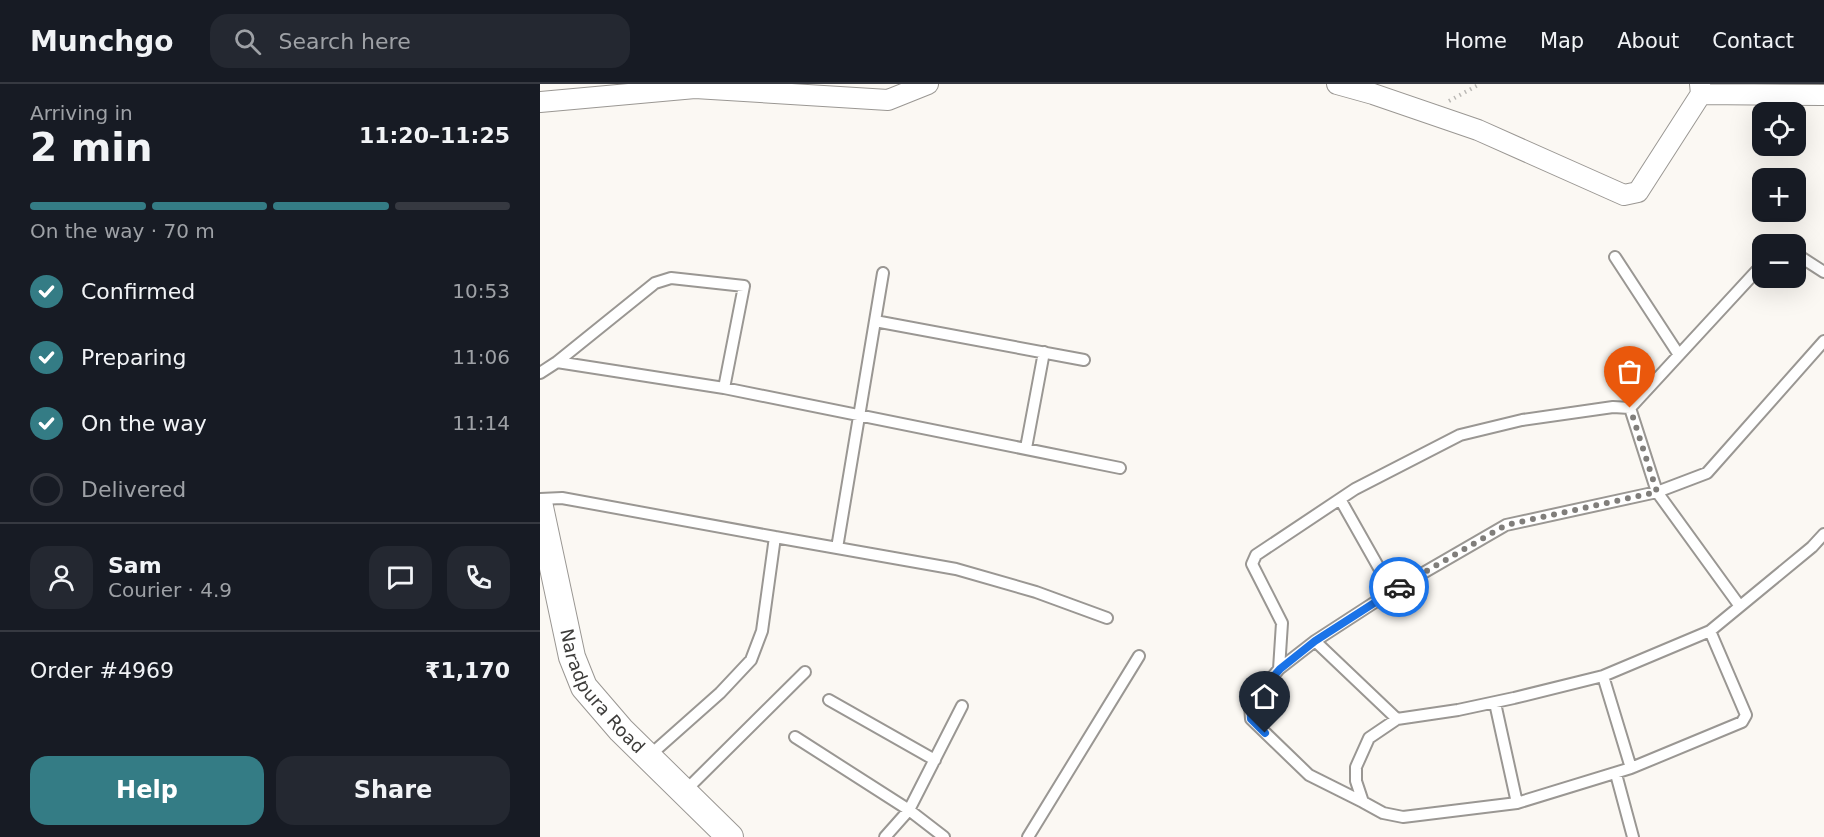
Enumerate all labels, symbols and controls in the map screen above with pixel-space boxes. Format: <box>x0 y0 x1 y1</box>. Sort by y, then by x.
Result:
search box <box>210 14 630 68</box>
text: Munchgo <box>30 25 174 58</box>
icon: search <box>231 25 264 58</box>
text: Search here <box>279 29 411 54</box>
text: Home <box>1445 29 1507 53</box>
text: Map <box>1540 29 1584 53</box>
text: About <box>1617 29 1679 53</box>
text: Contact <box>1712 29 1794 53</box>
text: Arriving in <box>30 101 133 125</box>
map controls <box>1752 102 1806 288</box>
button: locate <box>1752 102 1806 156</box>
text: 11:20–11:25 <box>359 123 510 148</box>
text: 2 min <box>30 125 152 170</box>
button: + <box>1752 168 1806 222</box>
text: On the way · 70 m <box>30 219 215 243</box>
button: − <box>1752 234 1806 288</box>
icon: check <box>30 275 63 308</box>
text: Confirmed <box>81 279 195 304</box>
text: 10:53 <box>452 279 510 303</box>
icon: check <box>30 341 63 374</box>
text: Preparing <box>81 345 187 370</box>
text: 11:06 <box>452 345 510 369</box>
pin <box>1604 346 1655 408</box>
icon: bag <box>1613 355 1646 388</box>
icon: check <box>30 407 63 440</box>
text: On the way <box>81 411 207 436</box>
text: 11:14 <box>452 411 510 435</box>
text: Delivered <box>81 477 186 502</box>
button: person <box>30 546 93 609</box>
button: chat <box>369 546 432 609</box>
button: phone <box>447 546 510 609</box>
text: Sam <box>108 553 162 578</box>
courier <box>1369 557 1429 617</box>
icon: car <box>1383 571 1416 604</box>
text: Courier · 4.9 <box>108 578 232 602</box>
street label: Naradpura Road <box>556 627 649 757</box>
text: Order #4969 <box>30 658 174 683</box>
text: ₹1,170 <box>425 658 510 683</box>
pin <box>1239 671 1290 733</box>
icon: home <box>1248 680 1281 713</box>
button: Help <box>30 756 264 825</box>
button: Share <box>276 756 510 825</box>

